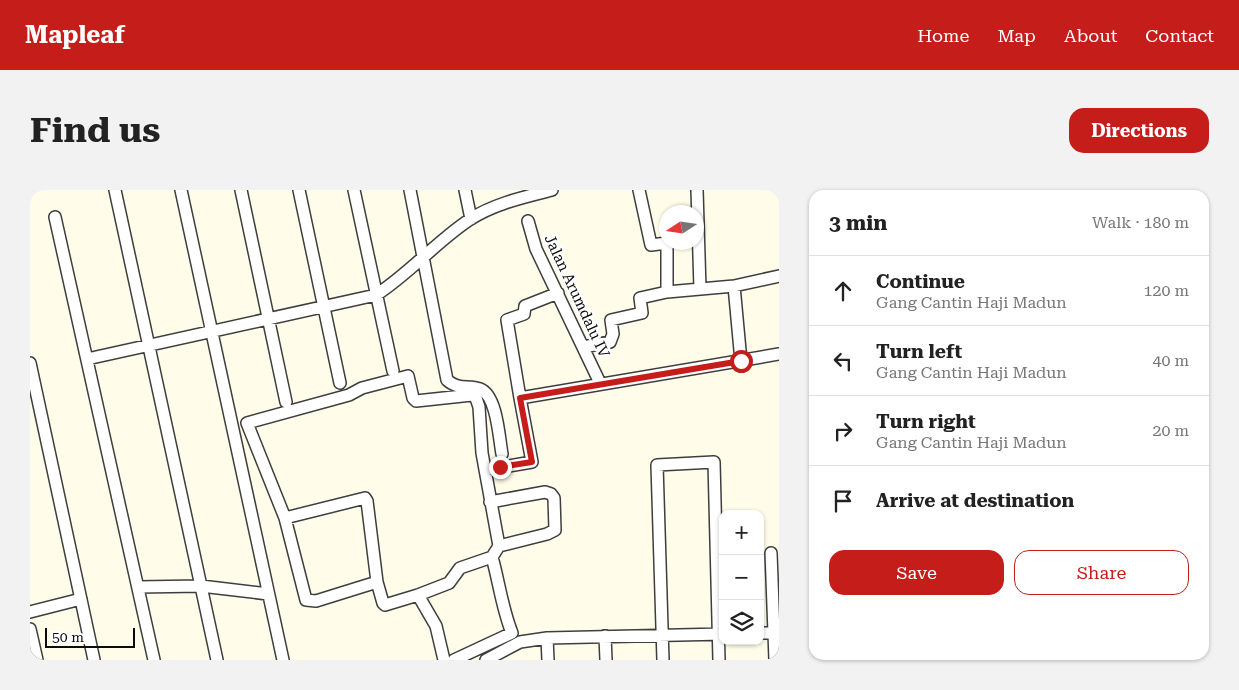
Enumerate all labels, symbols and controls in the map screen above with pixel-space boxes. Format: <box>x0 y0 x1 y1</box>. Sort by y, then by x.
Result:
text: Mapleaf <box>25 21 125 49</box>
text: Home <box>917 25 969 46</box>
text: Map <box>997 25 1036 46</box>
text: About <box>1064 25 1117 46</box>
text: Contact <box>1145 25 1214 46</box>
button: Directions <box>1069 108 1209 153</box>
text: Find us <box>30 110 160 151</box>
north arrow <box>659 205 704 250</box>
text: 3 min <box>829 211 887 235</box>
text: Walk · 180 m <box>1092 213 1189 232</box>
street label: Jalan Arumdalu IV <box>541 232 614 361</box>
text: Continue <box>876 270 965 293</box>
icon: ahead <box>829 277 857 305</box>
text: 120 m <box>1143 281 1189 300</box>
text: Gang Cantin Haji Madun <box>876 293 1067 312</box>
text: Turn left <box>876 340 962 363</box>
icon: left <box>829 347 857 375</box>
route start <box>730 350 753 373</box>
text: 40 m <box>1152 351 1189 370</box>
text: Gang Cantin Haji Madun <box>876 363 1067 382</box>
text: Turn right <box>876 410 976 433</box>
icon: right <box>829 417 857 445</box>
text: 20 m <box>1152 421 1189 440</box>
text: Gang Cantin Haji Madun <box>876 433 1067 452</box>
route end <box>489 456 512 479</box>
icon: arrive <box>829 487 857 515</box>
text: Arrive at destination <box>876 489 1074 512</box>
map controls <box>719 510 764 645</box>
button: + <box>719 510 764 555</box>
button: Save <box>829 550 1004 595</box>
button: Share <box>1014 550 1189 595</box>
button: − <box>719 555 764 600</box>
button: layers <box>719 600 764 645</box>
scale bar <box>45 625 135 648</box>
text: 50 m <box>52 629 84 645</box>

